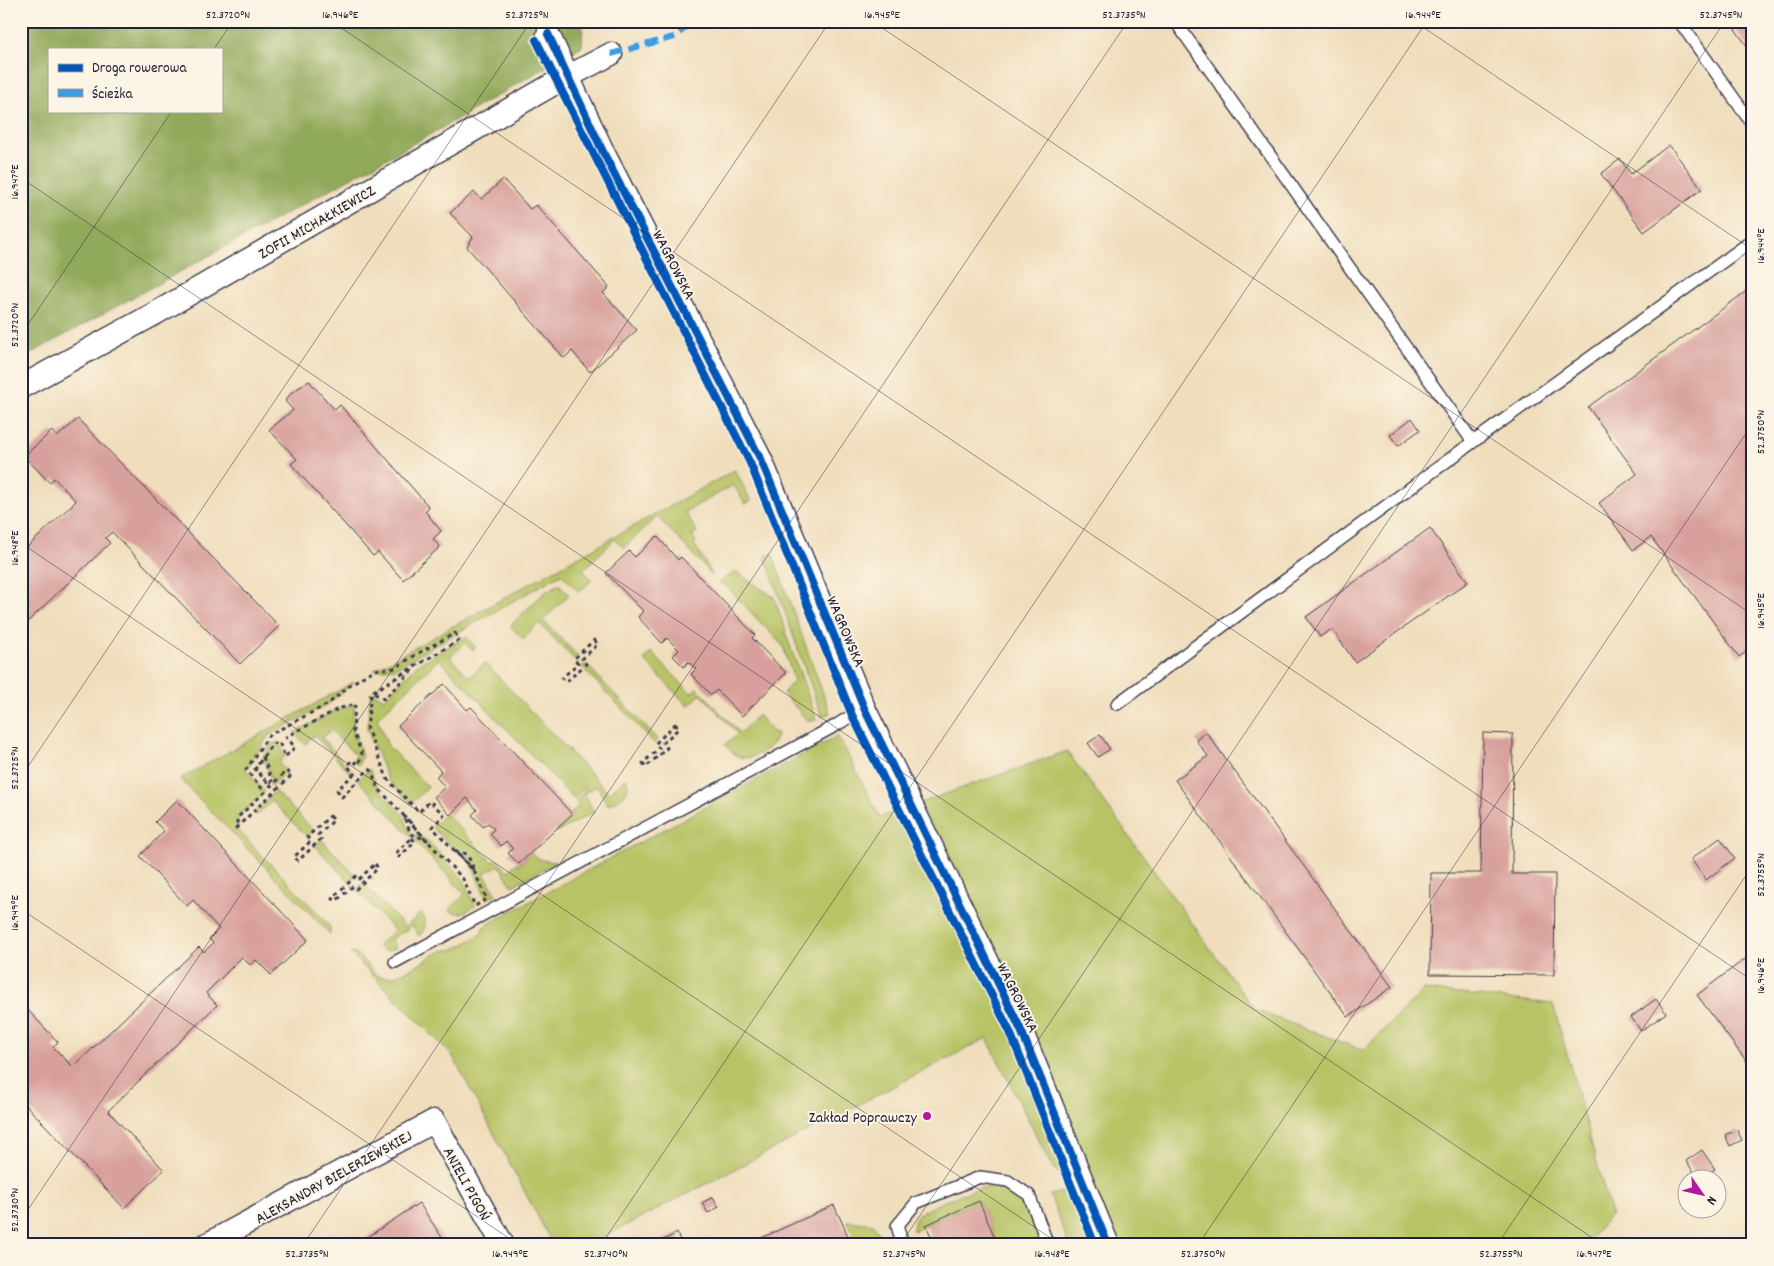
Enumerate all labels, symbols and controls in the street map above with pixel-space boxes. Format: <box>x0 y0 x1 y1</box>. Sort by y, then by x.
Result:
text: 52.3720°N <box>206 7 250 24</box>
text: 16.946°E <box>322 7 359 24</box>
text: 52.3725°N <box>505 7 549 24</box>
text: 16.945°E <box>864 7 900 24</box>
text: 52.3735°N <box>1102 7 1146 24</box>
text: 16.944°E <box>1405 7 1441 24</box>
text: 52.3745°N <box>1699 7 1743 24</box>
legend <box>48 48 222 112</box>
text: Droga rowerowa <box>92 58 187 80</box>
text: Ścieżka <box>92 84 133 106</box>
text: 16.947°E <box>7 164 24 199</box>
street label: ZOFII MICHAŁKIEWICZ <box>255 180 380 266</box>
street label: WAGROWSKA <box>645 226 700 304</box>
text: 16.944°E <box>1753 228 1770 264</box>
text: 52.3720°N <box>7 303 24 347</box>
text: 52.3750°N <box>1753 410 1770 454</box>
text: 16.948°E <box>7 530 24 566</box>
street label: WAGROWSKA <box>819 593 870 671</box>
text: 16.945°E <box>1753 593 1770 629</box>
text: 52.3725°N <box>7 746 24 790</box>
text: 52.3755°N <box>1753 853 1770 897</box>
text: 16.949°E <box>7 895 24 931</box>
text: 16.946°E <box>1753 957 1770 994</box>
street label: WAGROWSKA <box>990 959 1044 1037</box>
place label: Zakład Poprawczy <box>809 1107 918 1130</box>
marker: Zakład Poprawczy <box>921 1110 933 1122</box>
street label: ALEKSANDRY BIELERZEWSKIEJ <box>251 1125 417 1231</box>
street label: ANIELI PIGOŃ <box>436 1143 495 1225</box>
north arrow <box>1676 1168 1726 1218</box>
text: 52.3730°N <box>7 1188 24 1232</box>
text: N <box>1701 1192 1721 1209</box>
text: 52.3735°N <box>285 1246 329 1263</box>
text: 16.949°E <box>492 1246 528 1263</box>
text: 52.3740°N <box>584 1246 628 1263</box>
text: 52.3745°N <box>882 1246 926 1263</box>
text: 16.948°E <box>1034 1246 1070 1263</box>
text: 52.3750°N <box>1181 1246 1225 1263</box>
text: 52.3755°N <box>1479 1246 1523 1263</box>
text: 16.947°E <box>1577 1246 1612 1263</box>

